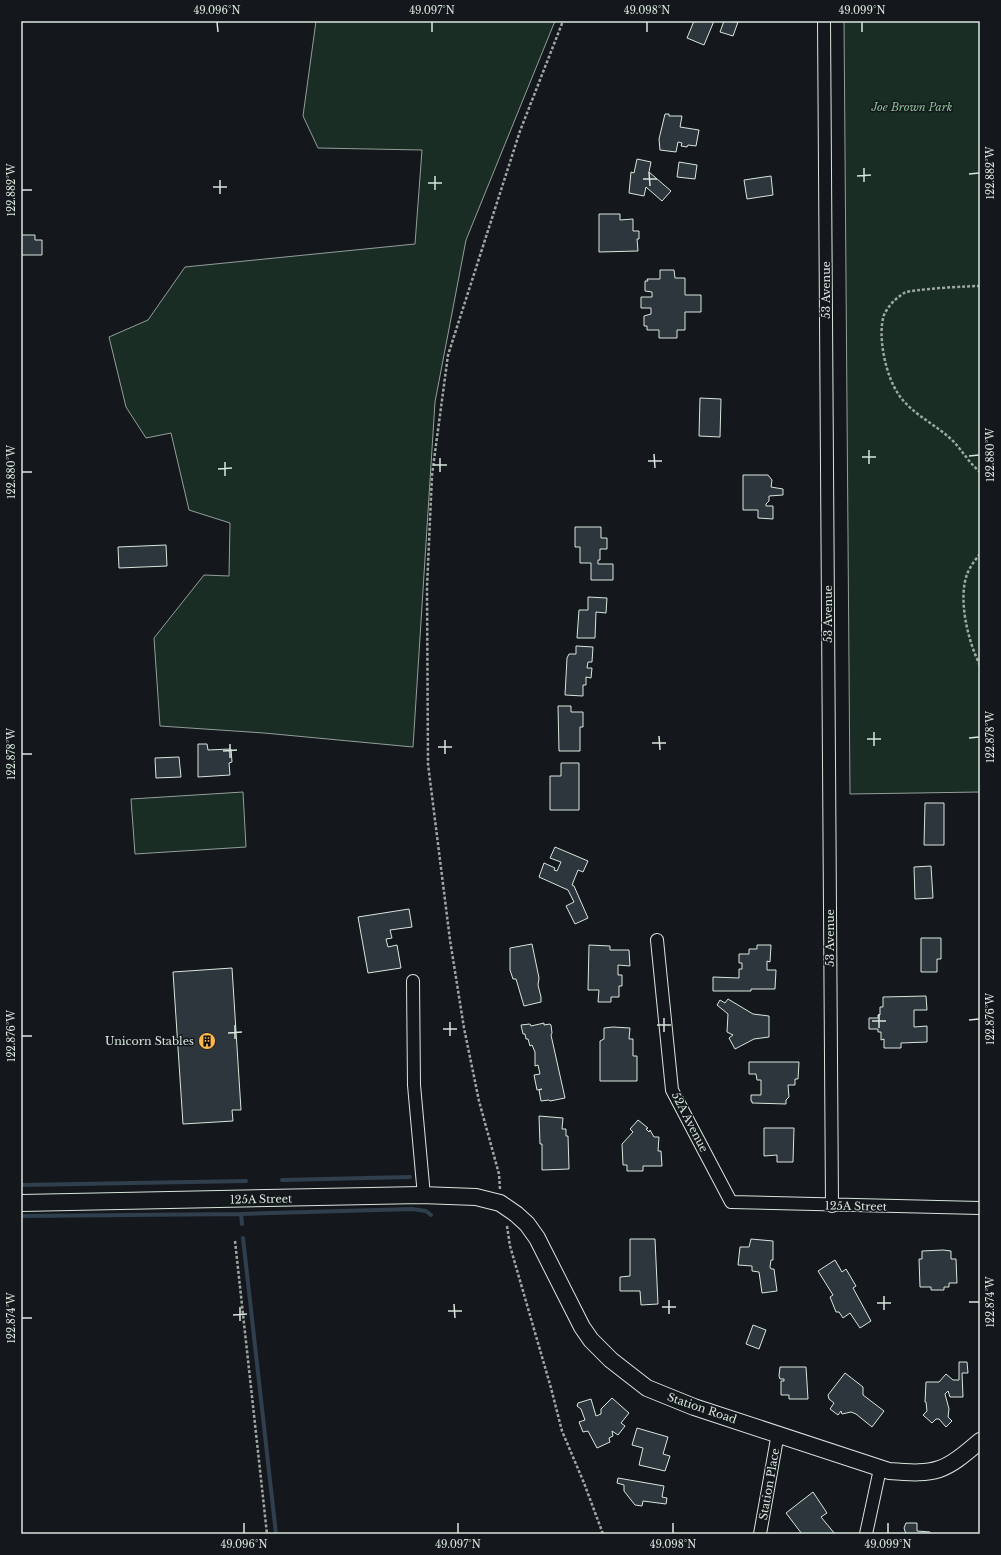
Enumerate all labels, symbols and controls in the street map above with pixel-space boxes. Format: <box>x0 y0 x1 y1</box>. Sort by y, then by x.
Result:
text: 49.096°N <box>194 4 240 17</box>
text: 49.097°N <box>409 4 455 17</box>
text: 49.098°N <box>624 4 670 17</box>
text: 49.099°N <box>839 4 885 17</box>
park label: Joe Brown Park <box>871 100 953 114</box>
text: 122.882°W <box>984 146 997 199</box>
text: 122.882°W <box>5 163 18 216</box>
street label: 53 Avenue <box>819 261 833 319</box>
text: 122.880°W <box>984 428 997 482</box>
text: 122.880°W <box>5 445 18 499</box>
street label: 53 Avenue <box>821 585 835 643</box>
text: 122.878°W <box>984 711 997 763</box>
text: 122.878°W <box>5 728 18 780</box>
street label: 53 Avenue <box>823 909 837 967</box>
text: 122.876°W <box>984 993 997 1045</box>
text: 122.876°W <box>5 1010 18 1062</box>
building icon: Unicorn Stables <box>197 1031 217 1051</box>
place label: Unicorn Stables <box>105 1034 194 1048</box>
street label: 52A Avenue <box>669 1090 711 1154</box>
street label: 125A Street <box>230 1191 293 1207</box>
street label: 125A Street <box>825 1198 888 1214</box>
text: 122.874°W <box>984 1276 997 1328</box>
text: 122.874°W <box>5 1292 18 1344</box>
street label: Station Road <box>665 1390 739 1427</box>
street label: Station Place <box>756 1447 782 1521</box>
text: 49.096°N <box>221 1538 267 1551</box>
text: 49.097°N <box>435 1538 481 1551</box>
text: 49.098°N <box>650 1538 696 1551</box>
text: 49.099°N <box>865 1538 911 1551</box>

